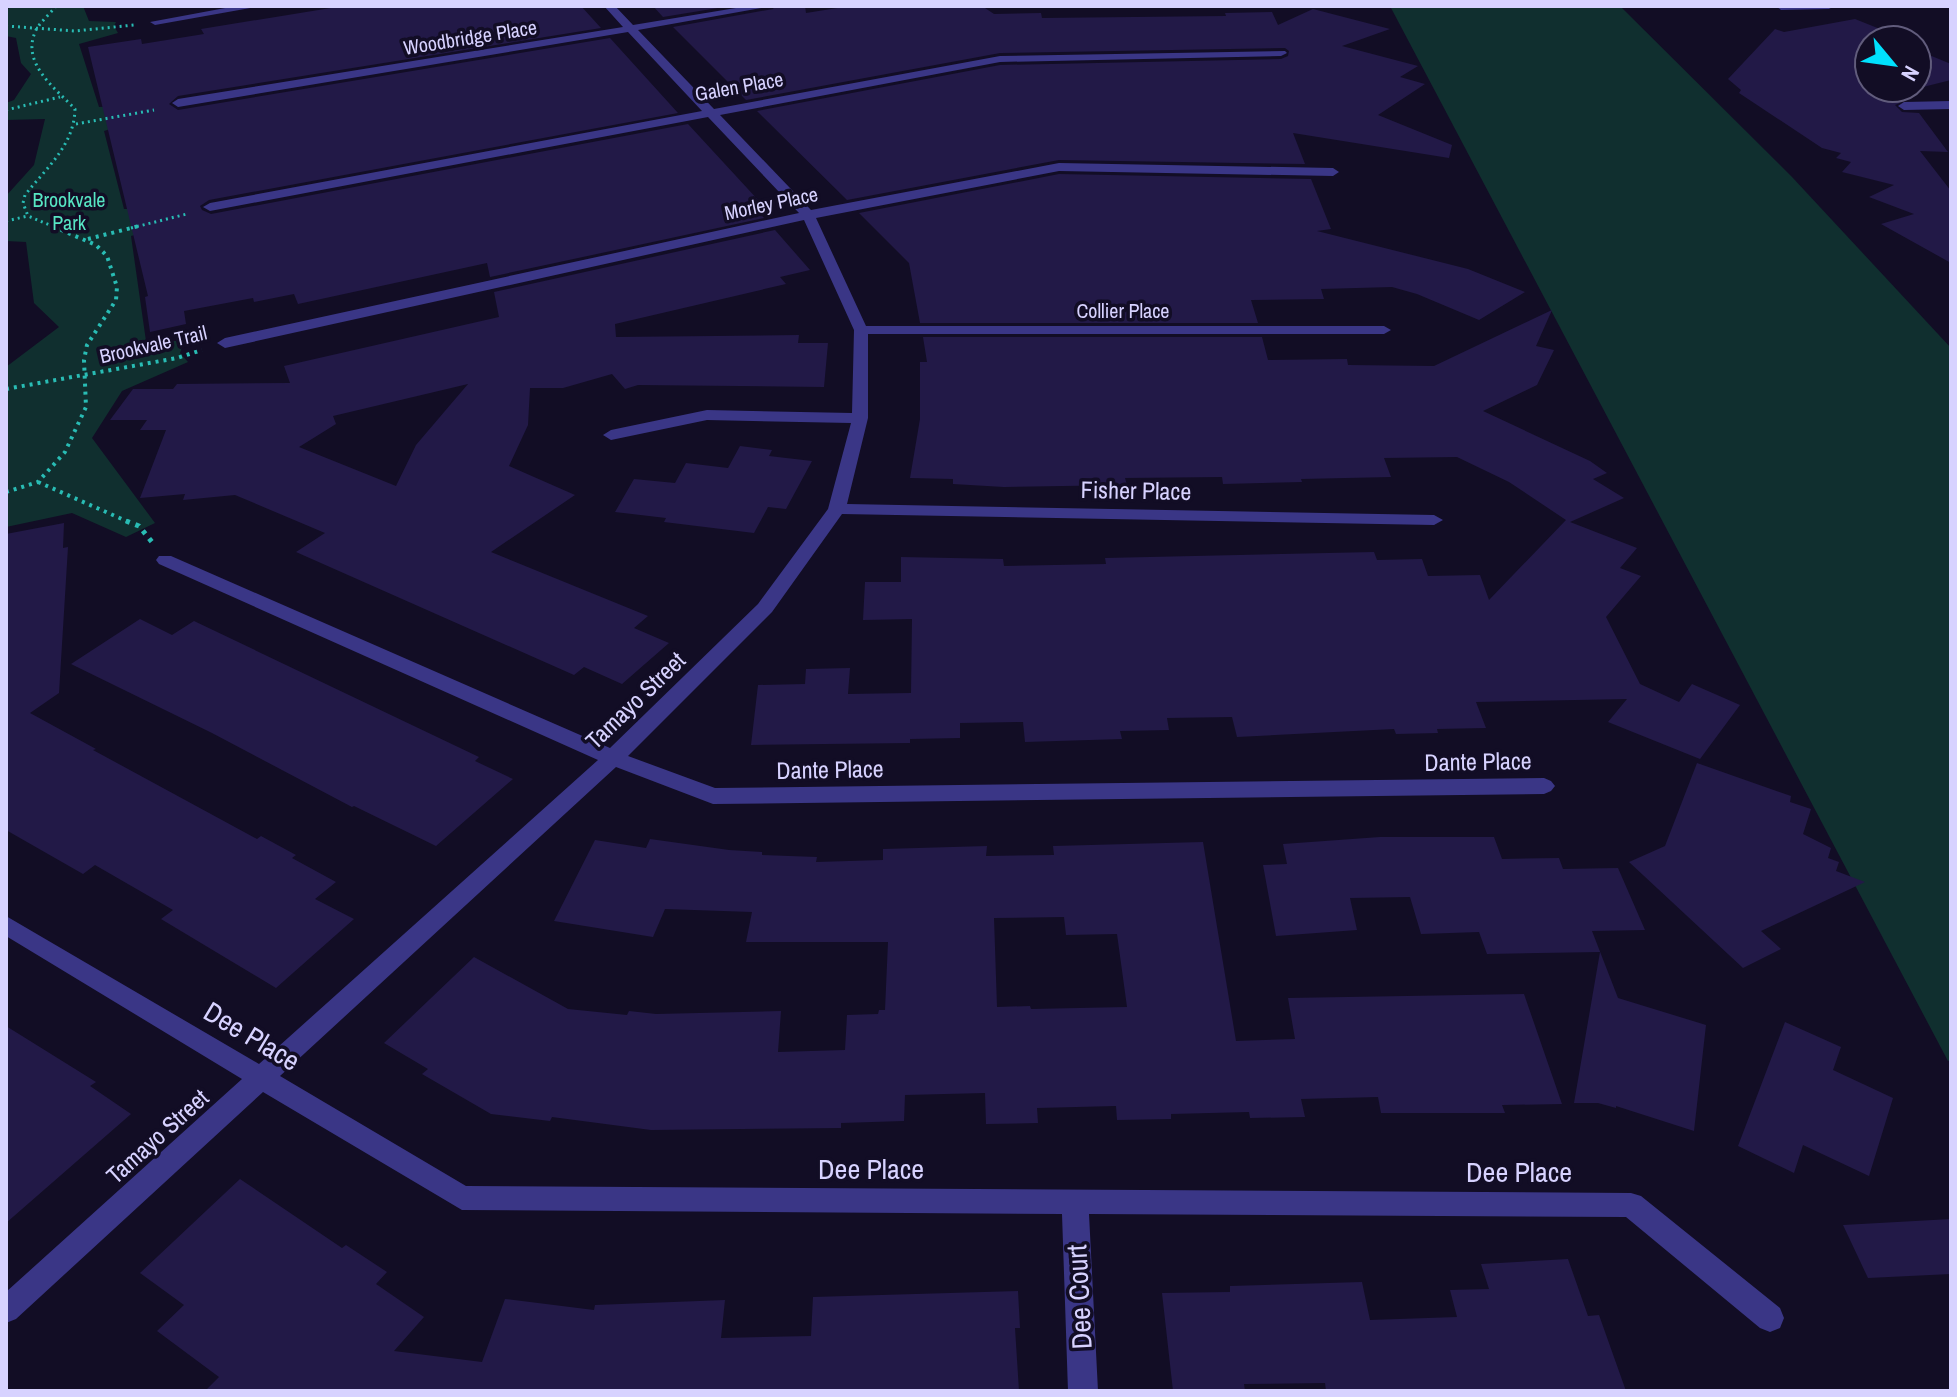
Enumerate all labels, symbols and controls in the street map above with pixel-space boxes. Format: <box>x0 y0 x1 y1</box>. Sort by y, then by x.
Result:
street label: Woodbridge Place <box>401 13 539 61</box>
north arrow <box>1853 24 1933 104</box>
text: N <box>1894 61 1927 87</box>
street label: Galen Place <box>693 65 785 107</box>
street label: Morley Place <box>722 180 820 226</box>
park label: Brookvale Park <box>33 186 105 236</box>
street label: Collier Place <box>1077 297 1169 324</box>
street label: Brookvale Trail <box>97 319 209 369</box>
street label: Fisher Place <box>1080 473 1192 507</box>
street label: Tamayo Street <box>578 644 692 756</box>
street label: Dante Place <box>1424 744 1532 778</box>
street label: Dante Place <box>776 752 884 786</box>
street label: Dee Place <box>197 992 307 1080</box>
street label: Tamayo Street <box>99 1081 215 1190</box>
street label: Dee Place <box>818 1150 924 1188</box>
street label: Dee Place <box>1466 1153 1572 1191</box>
street label: Dee Court <box>1057 1244 1101 1350</box>

